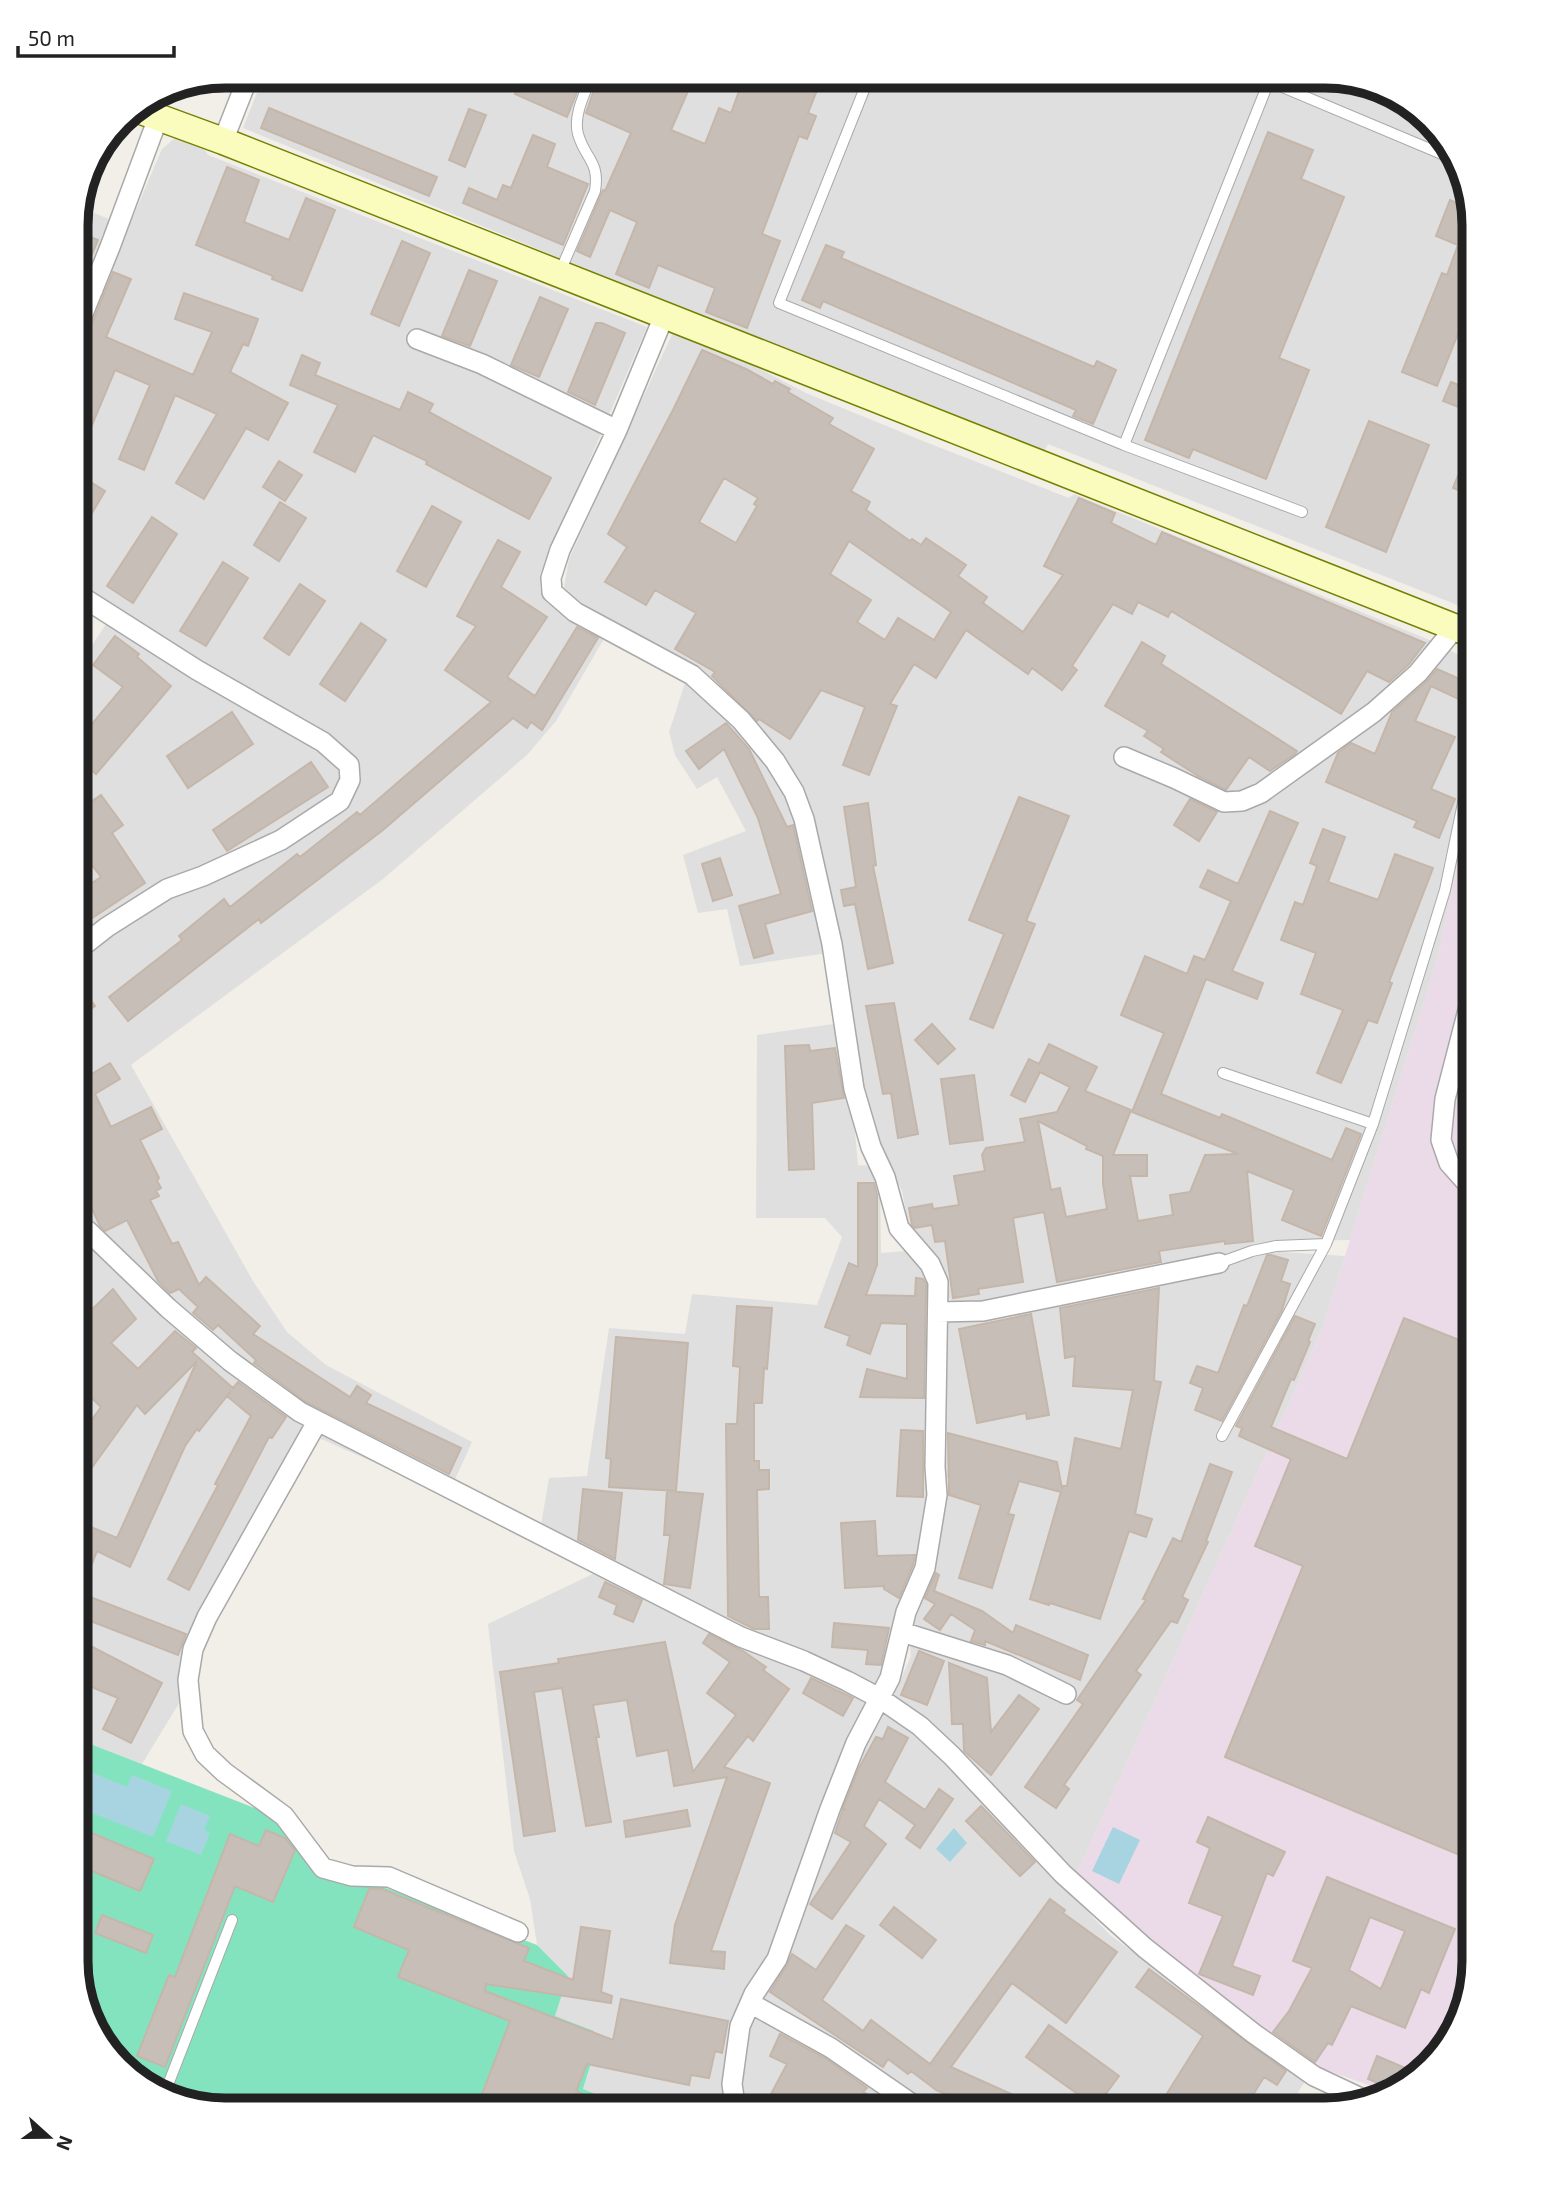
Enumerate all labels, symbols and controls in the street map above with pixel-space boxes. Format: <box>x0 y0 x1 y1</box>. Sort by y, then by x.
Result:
scale bar <box>18 14 173 58</box>
text: 50 m <box>28 25 75 50</box>
north arrow <box>14 2102 84 2172</box>
text: N <box>52 2133 79 2154</box>

